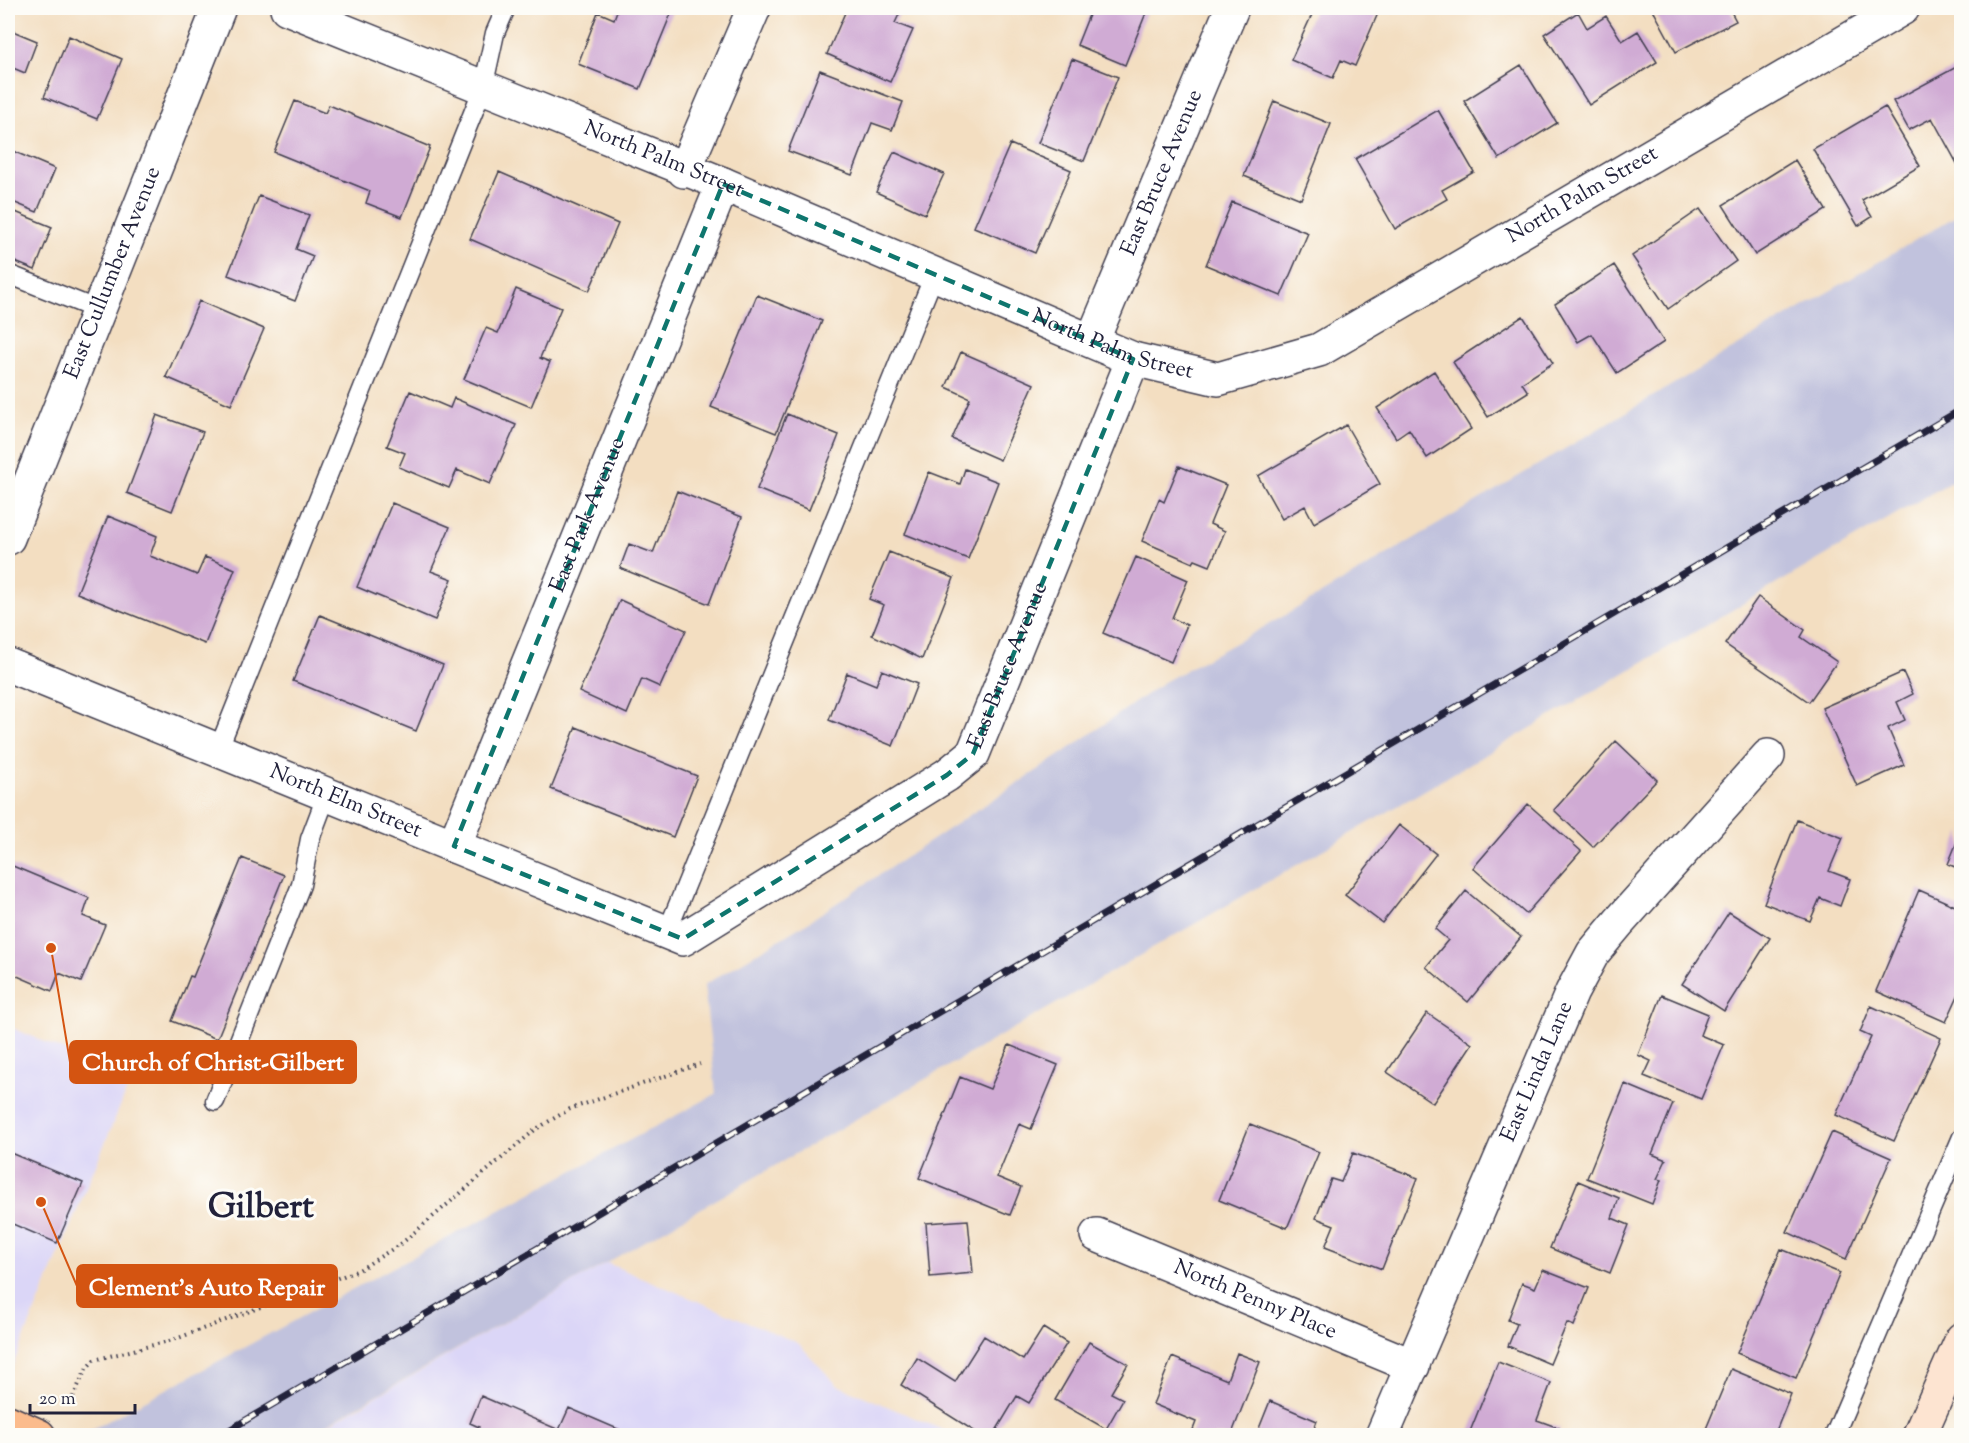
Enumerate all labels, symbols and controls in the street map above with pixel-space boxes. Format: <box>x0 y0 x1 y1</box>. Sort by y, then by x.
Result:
street label: East Bruce Avenue <box>1114 85 1212 261</box>
street label: North Palm Street <box>578 113 749 207</box>
street label: North Palm Street <box>1501 138 1665 253</box>
street label: East Cullumber Avenue <box>57 162 170 384</box>
street label: North Palm Street <box>1026 301 1197 389</box>
street label: East Park Avenue <box>543 433 634 598</box>
street label: East Bruce Avenue <box>961 577 1057 754</box>
street label: North Elm Street <box>264 757 427 847</box>
street label: East Linda Lane <box>1493 996 1582 1147</box>
callout: Church of Christ-Gilbert <box>70 1041 356 1083</box>
text: Church of Christ-Gilbert <box>82 1047 345 1081</box>
district label: Gilbert <box>208 1184 314 1233</box>
street label: North Penny Place <box>1168 1252 1342 1349</box>
callout: Clement's Auto Repair <box>77 1265 337 1307</box>
text: Clement's Auto Repair <box>89 1272 326 1306</box>
scale bar <box>30 1377 135 1415</box>
text: 20 m <box>39 1387 76 1413</box>

